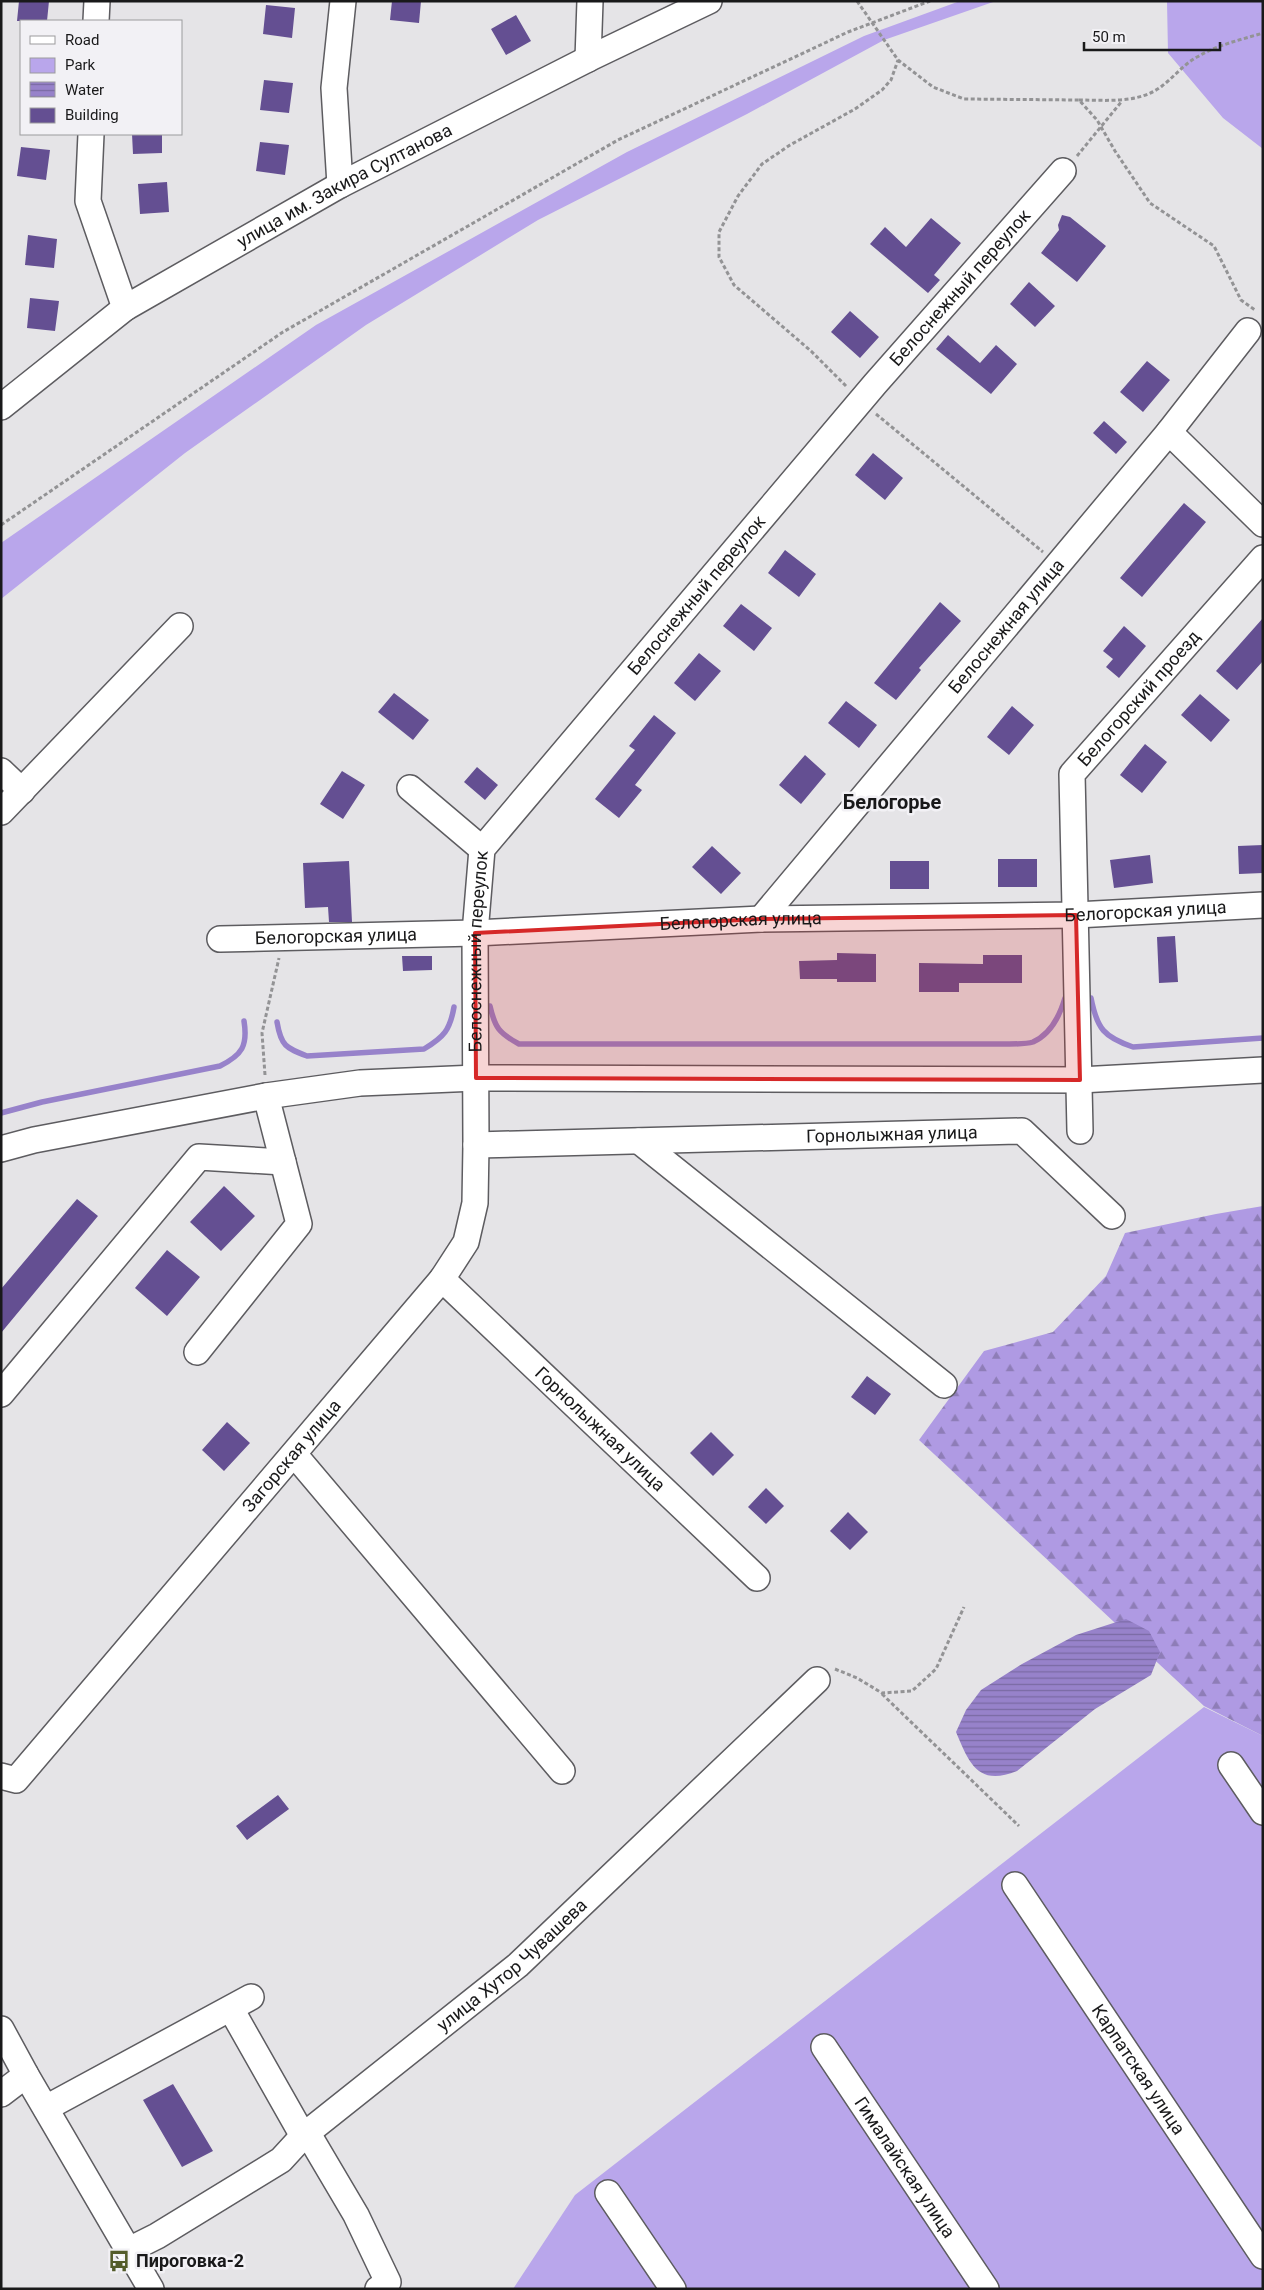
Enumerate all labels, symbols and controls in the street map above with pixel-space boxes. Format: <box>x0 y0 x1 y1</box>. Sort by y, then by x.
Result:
legend <box>20 20 182 135</box>
scale bar <box>1084 20 1220 52</box>
text: 50 m <box>1092 28 1126 46</box>
text: Road <box>65 31 99 49</box>
text: Park <box>65 56 96 74</box>
text: Water <box>65 81 104 99</box>
text: Building <box>65 106 119 124</box>
street label: улица им. Закира Султанова <box>233 119 455 252</box>
street label: Белоснежный переулок <box>885 204 1035 370</box>
street label: Белоснежный переулок <box>623 511 770 679</box>
street label: Белоснежная улица <box>944 554 1068 697</box>
street label: Белогорский проезд <box>1073 626 1204 770</box>
district label: Белогорье <box>843 790 941 814</box>
street label: Белоснежный переулок <box>464 849 492 1052</box>
street label: Белогорская улица <box>1064 896 1227 925</box>
street label: Белогорская улица <box>659 907 822 934</box>
street label: Белогорская улица <box>255 923 417 948</box>
street label: Горнолыжная улица <box>806 1121 978 1147</box>
street label: Горнолыжная улица <box>531 1362 670 1495</box>
street label: Загорская улица <box>238 1395 345 1516</box>
street label: улица Хутор Чувашева <box>432 1894 591 2035</box>
street label: Карпатская улица <box>1088 2000 1190 2138</box>
street label: Гималайская улица <box>850 2093 960 2242</box>
bus stop icon: Пироговка-2 <box>106 2248 132 2274</box>
place label: Пироговка-2 <box>136 2250 244 2271</box>

